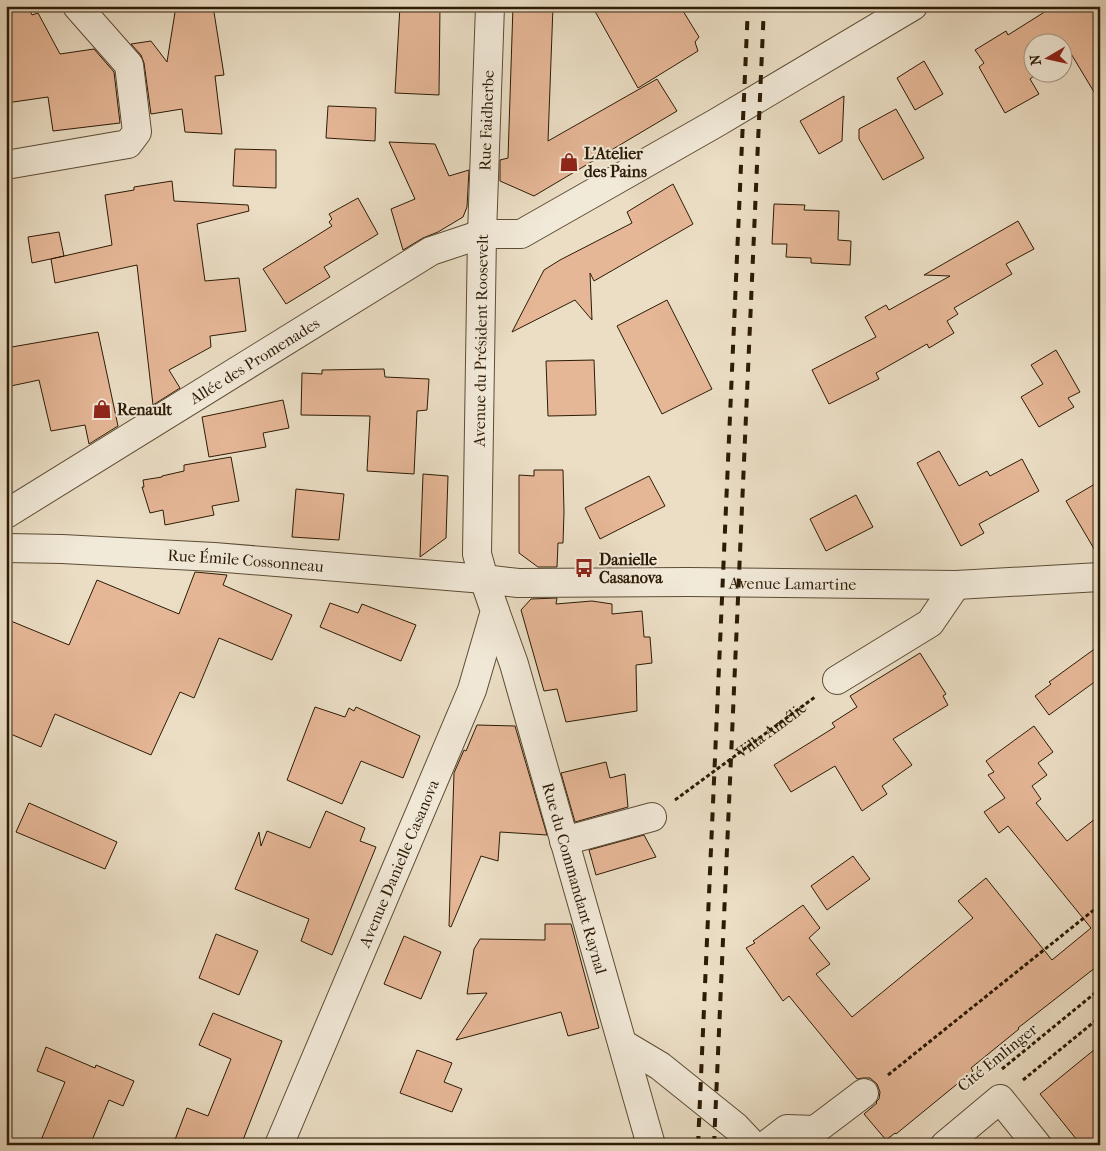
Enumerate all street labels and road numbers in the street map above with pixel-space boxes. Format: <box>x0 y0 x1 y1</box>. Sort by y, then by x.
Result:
street label: Rue Faidherbe <box>475 70 498 171</box>
street label: Avenue du Président Roosevelt <box>470 233 492 448</box>
street label: Allée des Promenades <box>185 313 323 409</box>
street label: Rue Émile Cossonneau <box>167 546 325 576</box>
street label: Avenue Lamartine <box>728 573 857 594</box>
street label: Villa Amélie <box>731 698 810 763</box>
street label: Avenue Danielle Casanova <box>355 776 443 951</box>
street label: Rue du Commandant Raynal <box>538 780 611 977</box>
street label: Cité Emlinger <box>954 1019 1041 1095</box>

